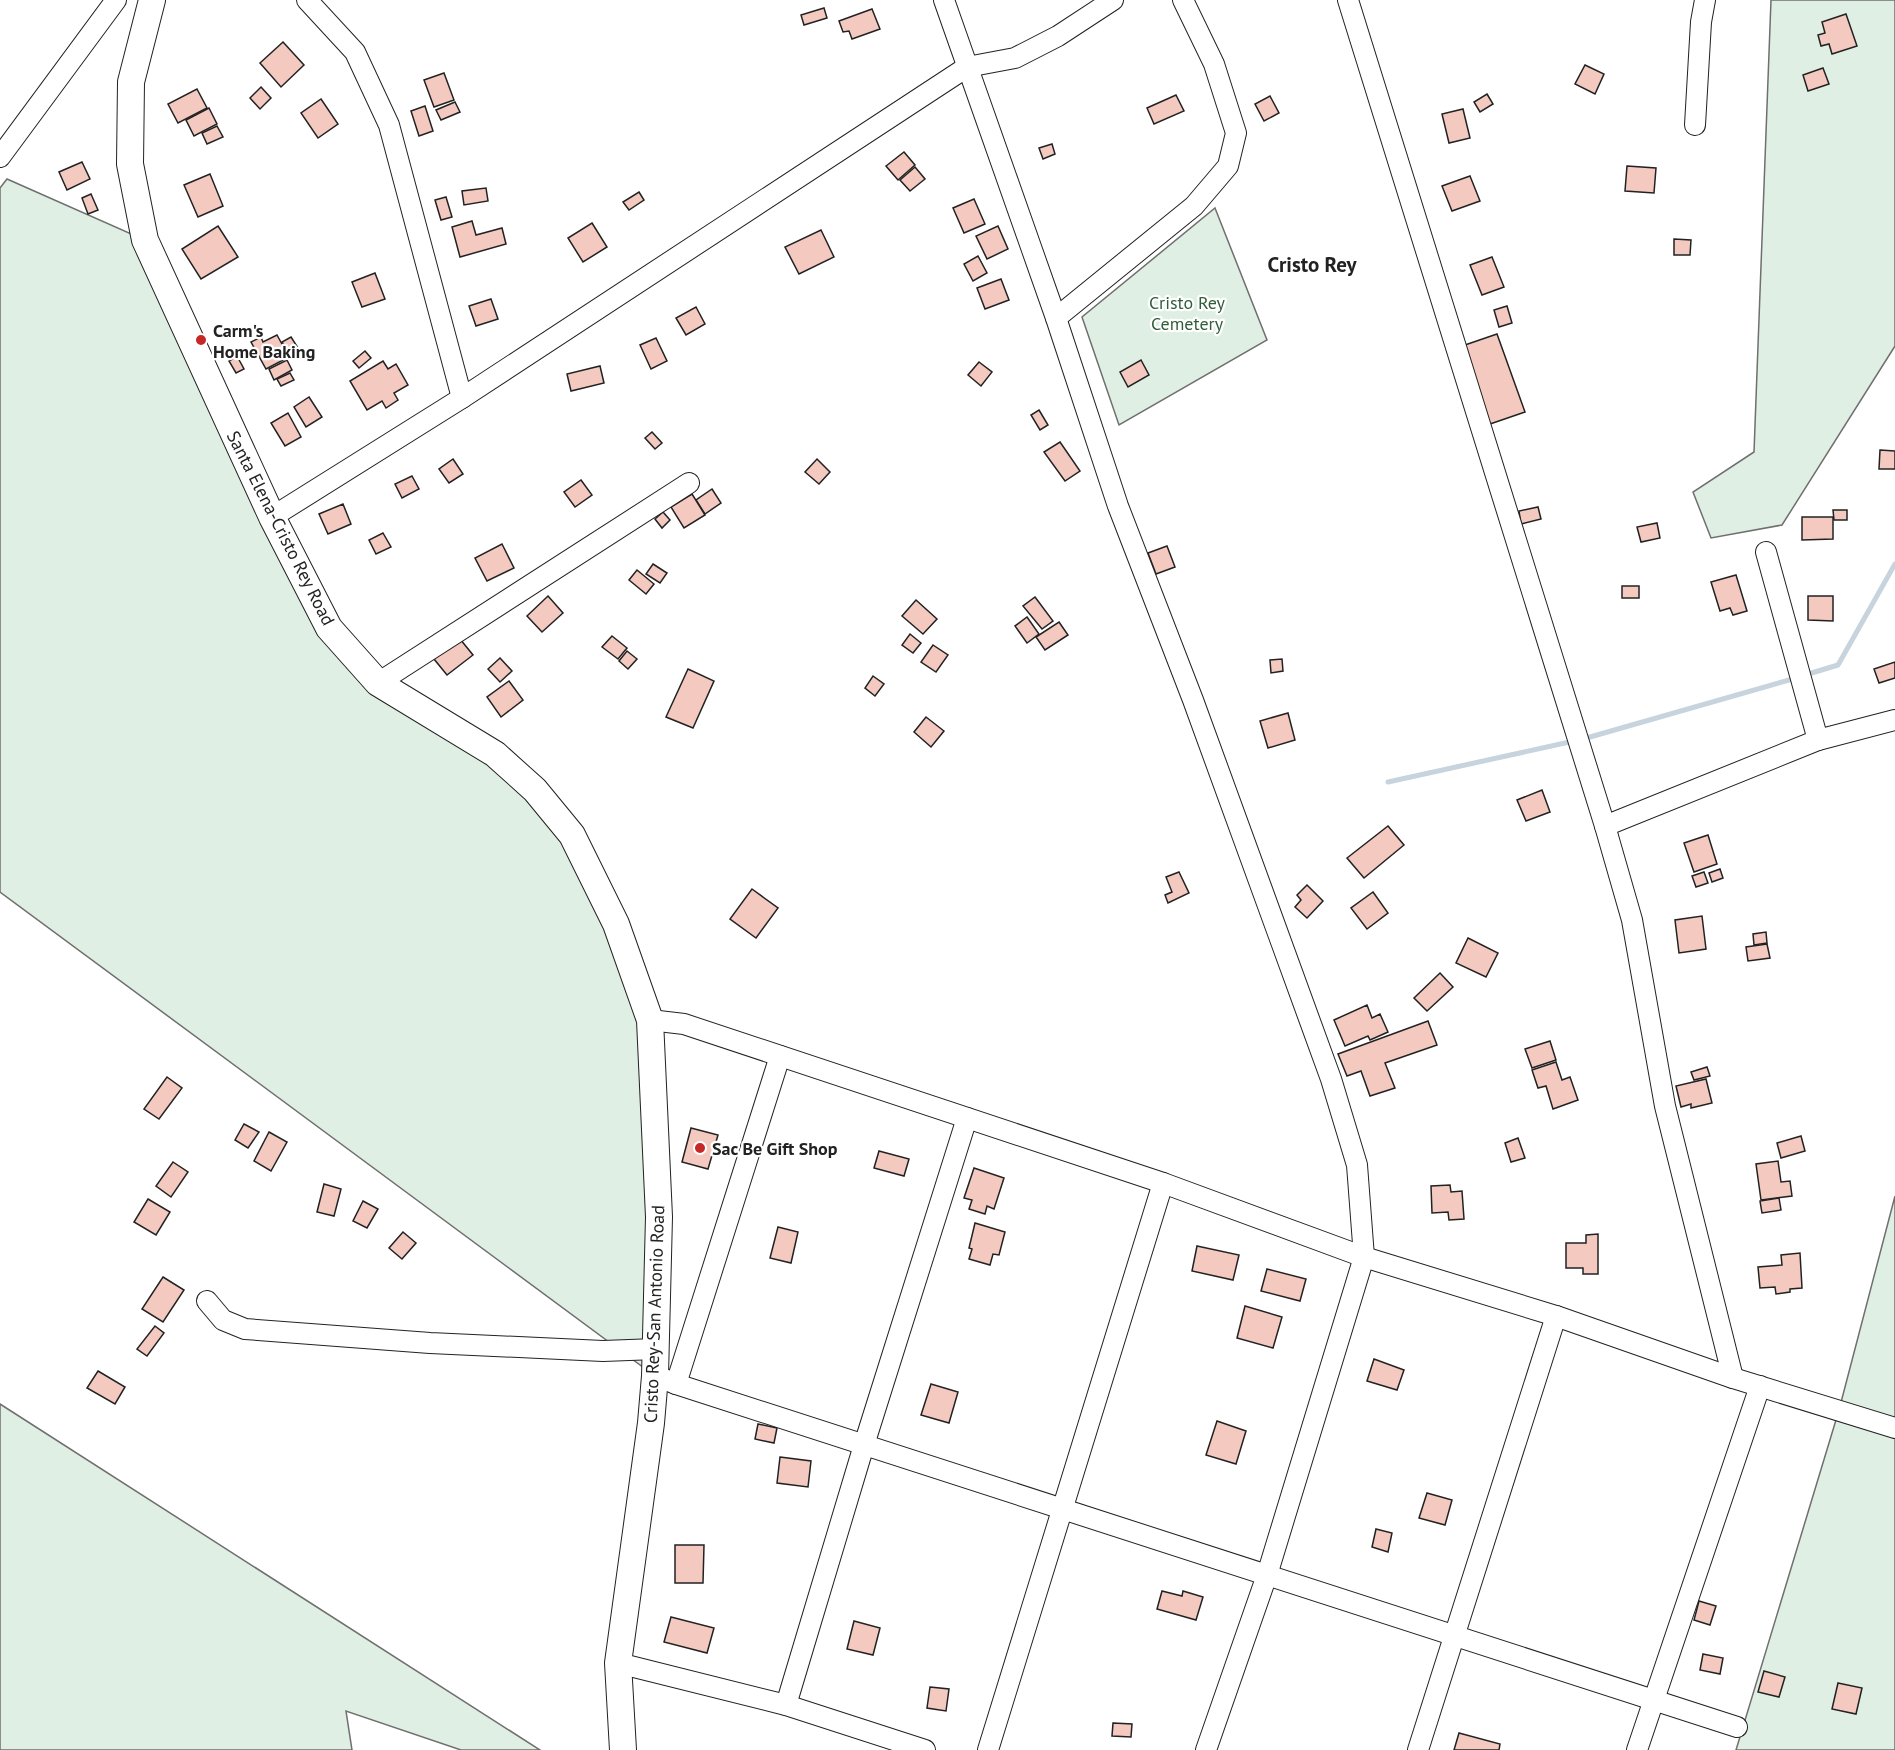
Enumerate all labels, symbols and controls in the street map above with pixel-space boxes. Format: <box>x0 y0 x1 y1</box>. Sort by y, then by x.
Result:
district label: Cristo Rey <box>1267 251 1358 278</box>
park label: Cristo Rey Cemetery <box>1149 291 1226 335</box>
place label: Carm's Home Baking <box>213 319 315 363</box>
marker: Carm's Home Baking <box>194 333 208 347</box>
street label: Santa Elena-Cristo Rey Road <box>222 427 340 629</box>
place label: Sac Be Gift Shop <box>712 1137 838 1160</box>
marker: Sac Be Gift Shop <box>693 1141 707 1155</box>
street label: Cristo Rey-San Antonio Road <box>639 1205 669 1423</box>

